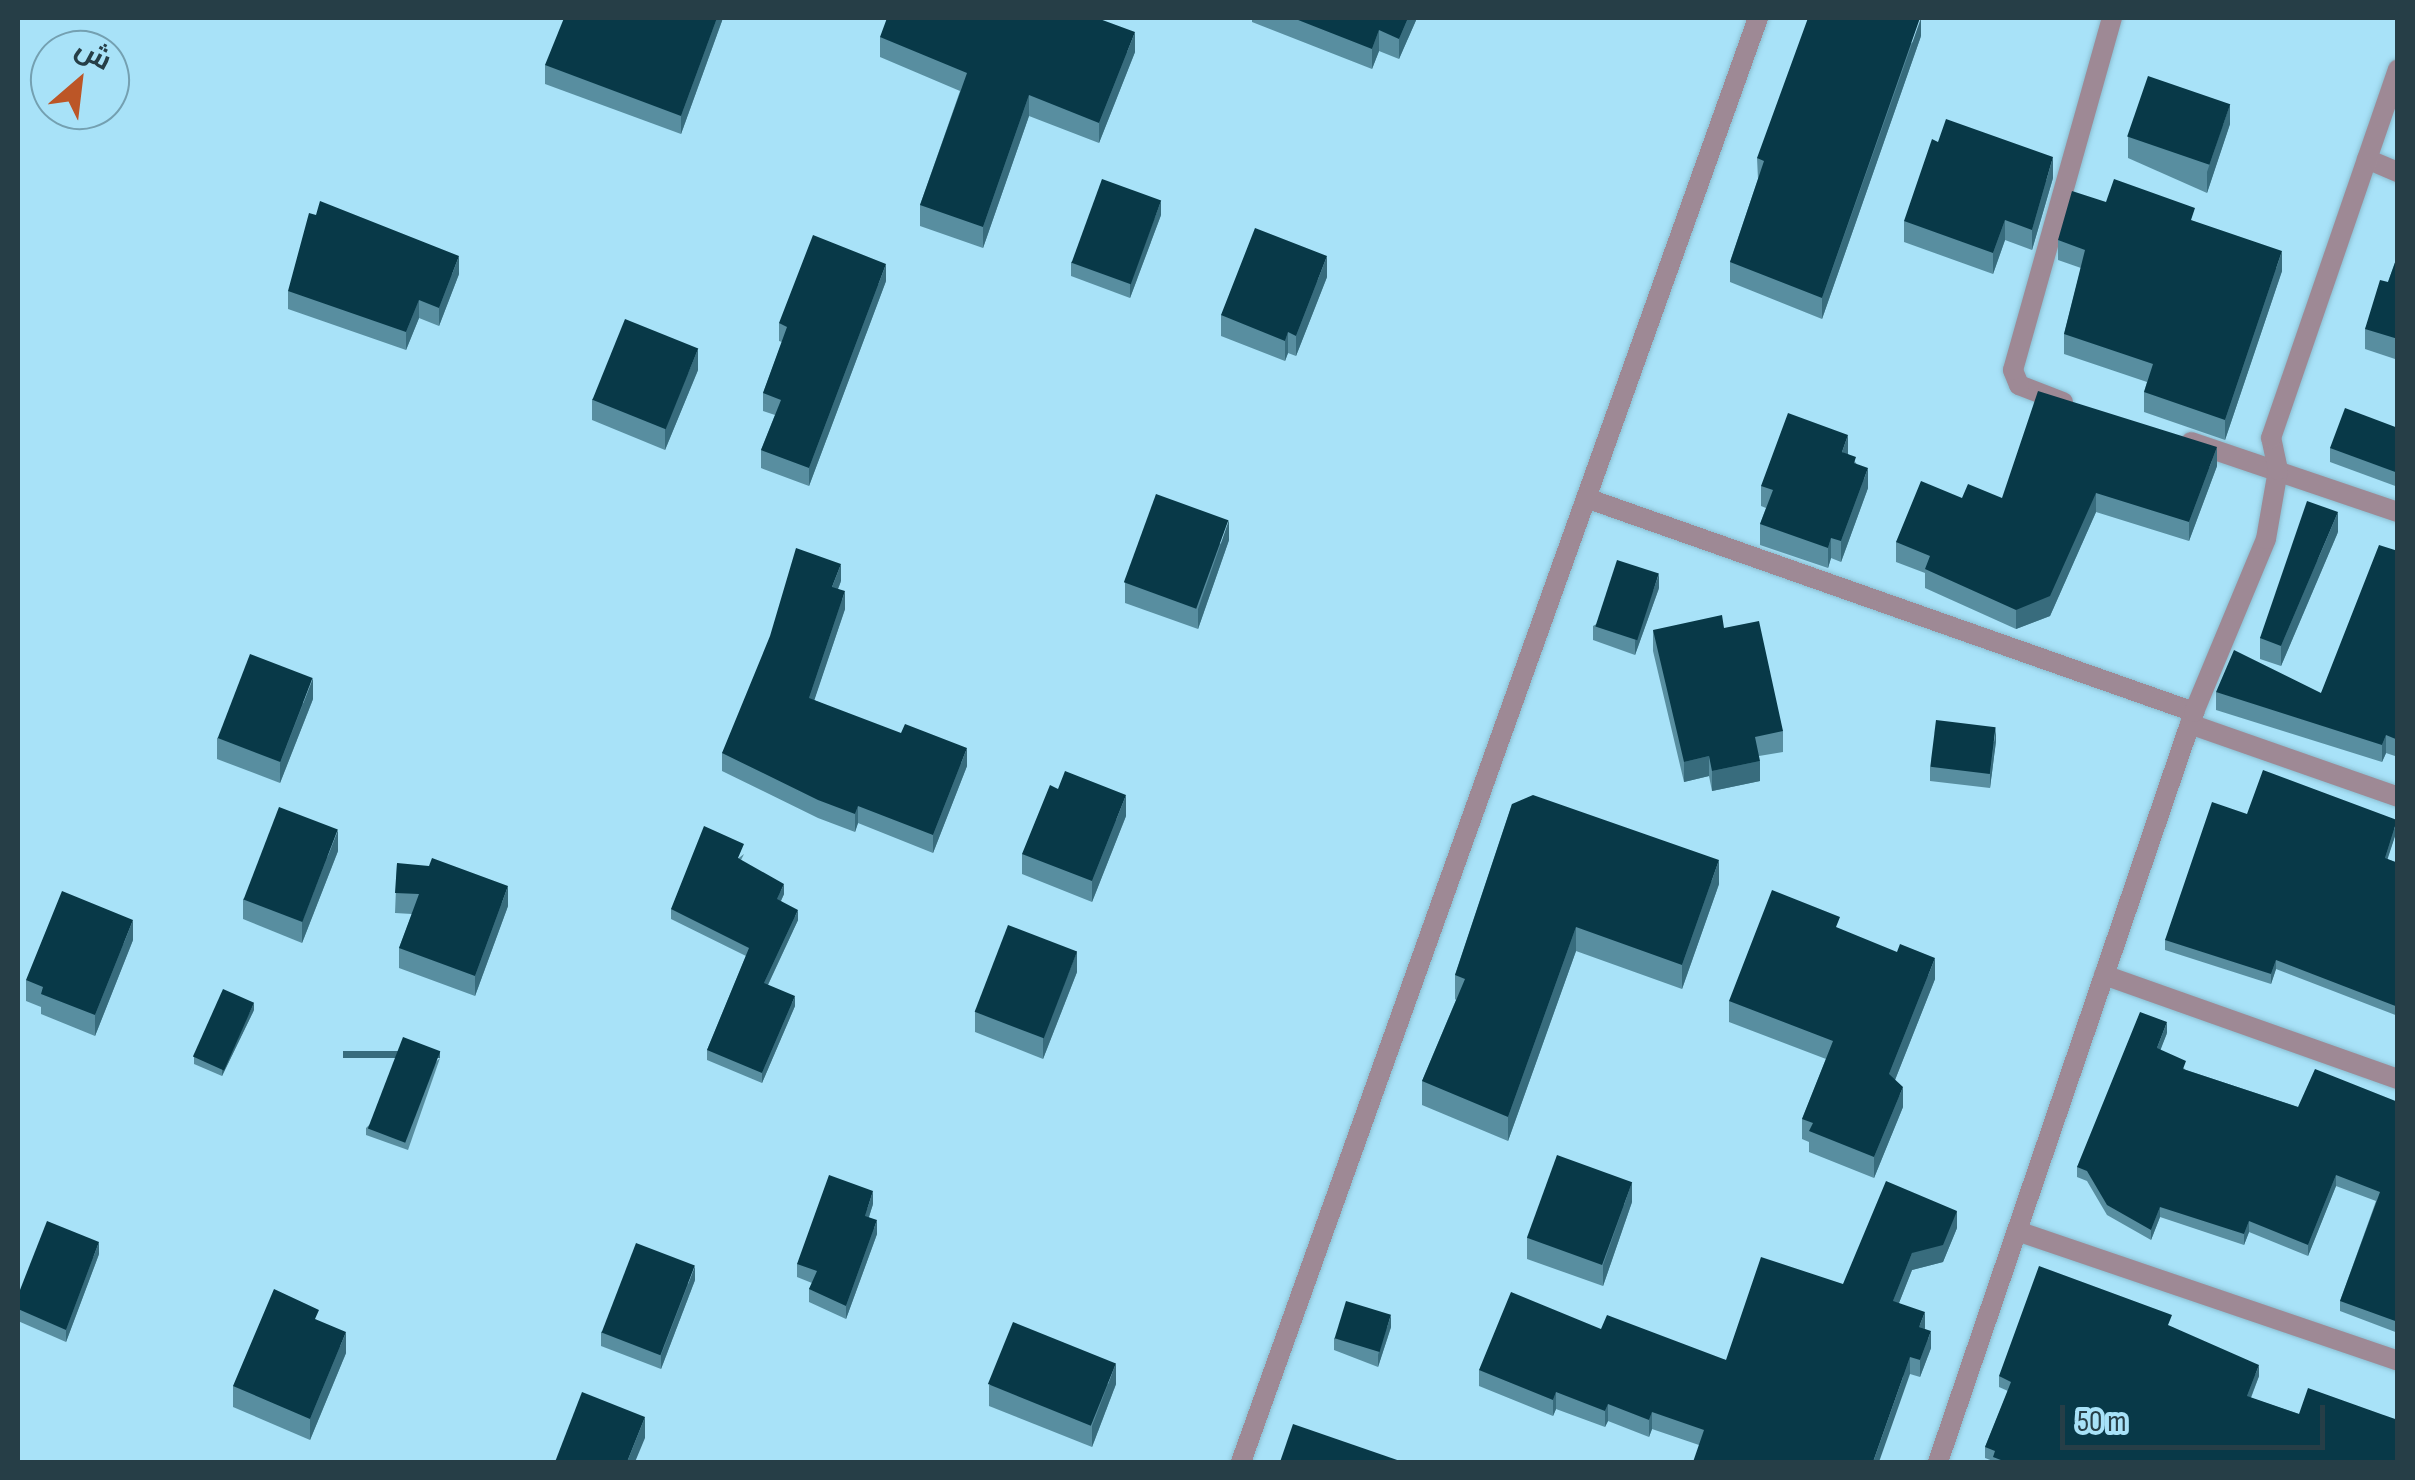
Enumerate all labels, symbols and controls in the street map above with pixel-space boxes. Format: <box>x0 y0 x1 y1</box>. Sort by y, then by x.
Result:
north arrow <box>30 30 130 130</box>
text: ش <box>70 32 117 78</box>
scale bar <box>2065 1385 2330 1447</box>
text: 50 m <box>2077 1404 2126 1440</box>

